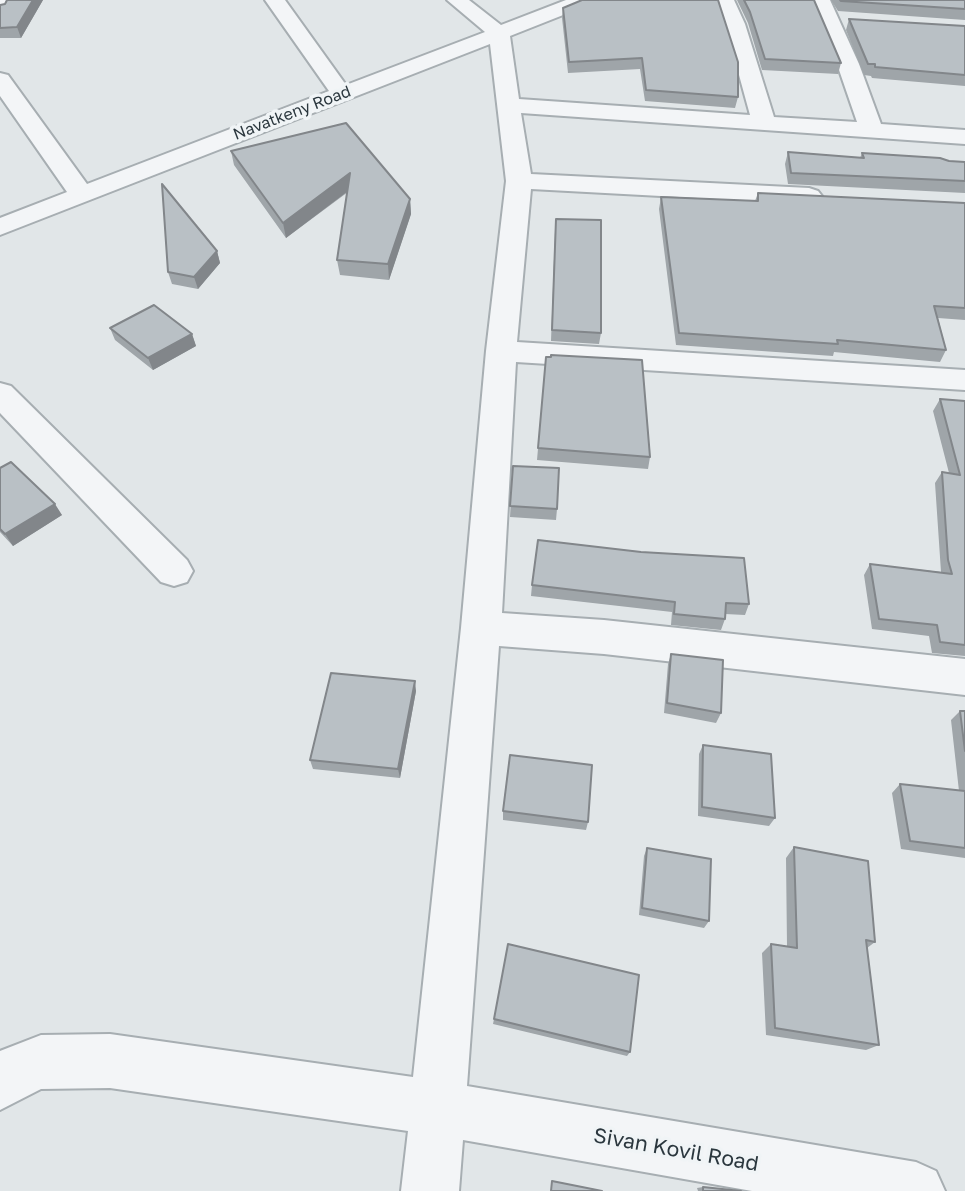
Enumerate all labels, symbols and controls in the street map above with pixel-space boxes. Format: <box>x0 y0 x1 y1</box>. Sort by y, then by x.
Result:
street label: Navatkeny Road <box>231 82 353 144</box>
street label: Sivan Kovil Road <box>591 1123 761 1177</box>

